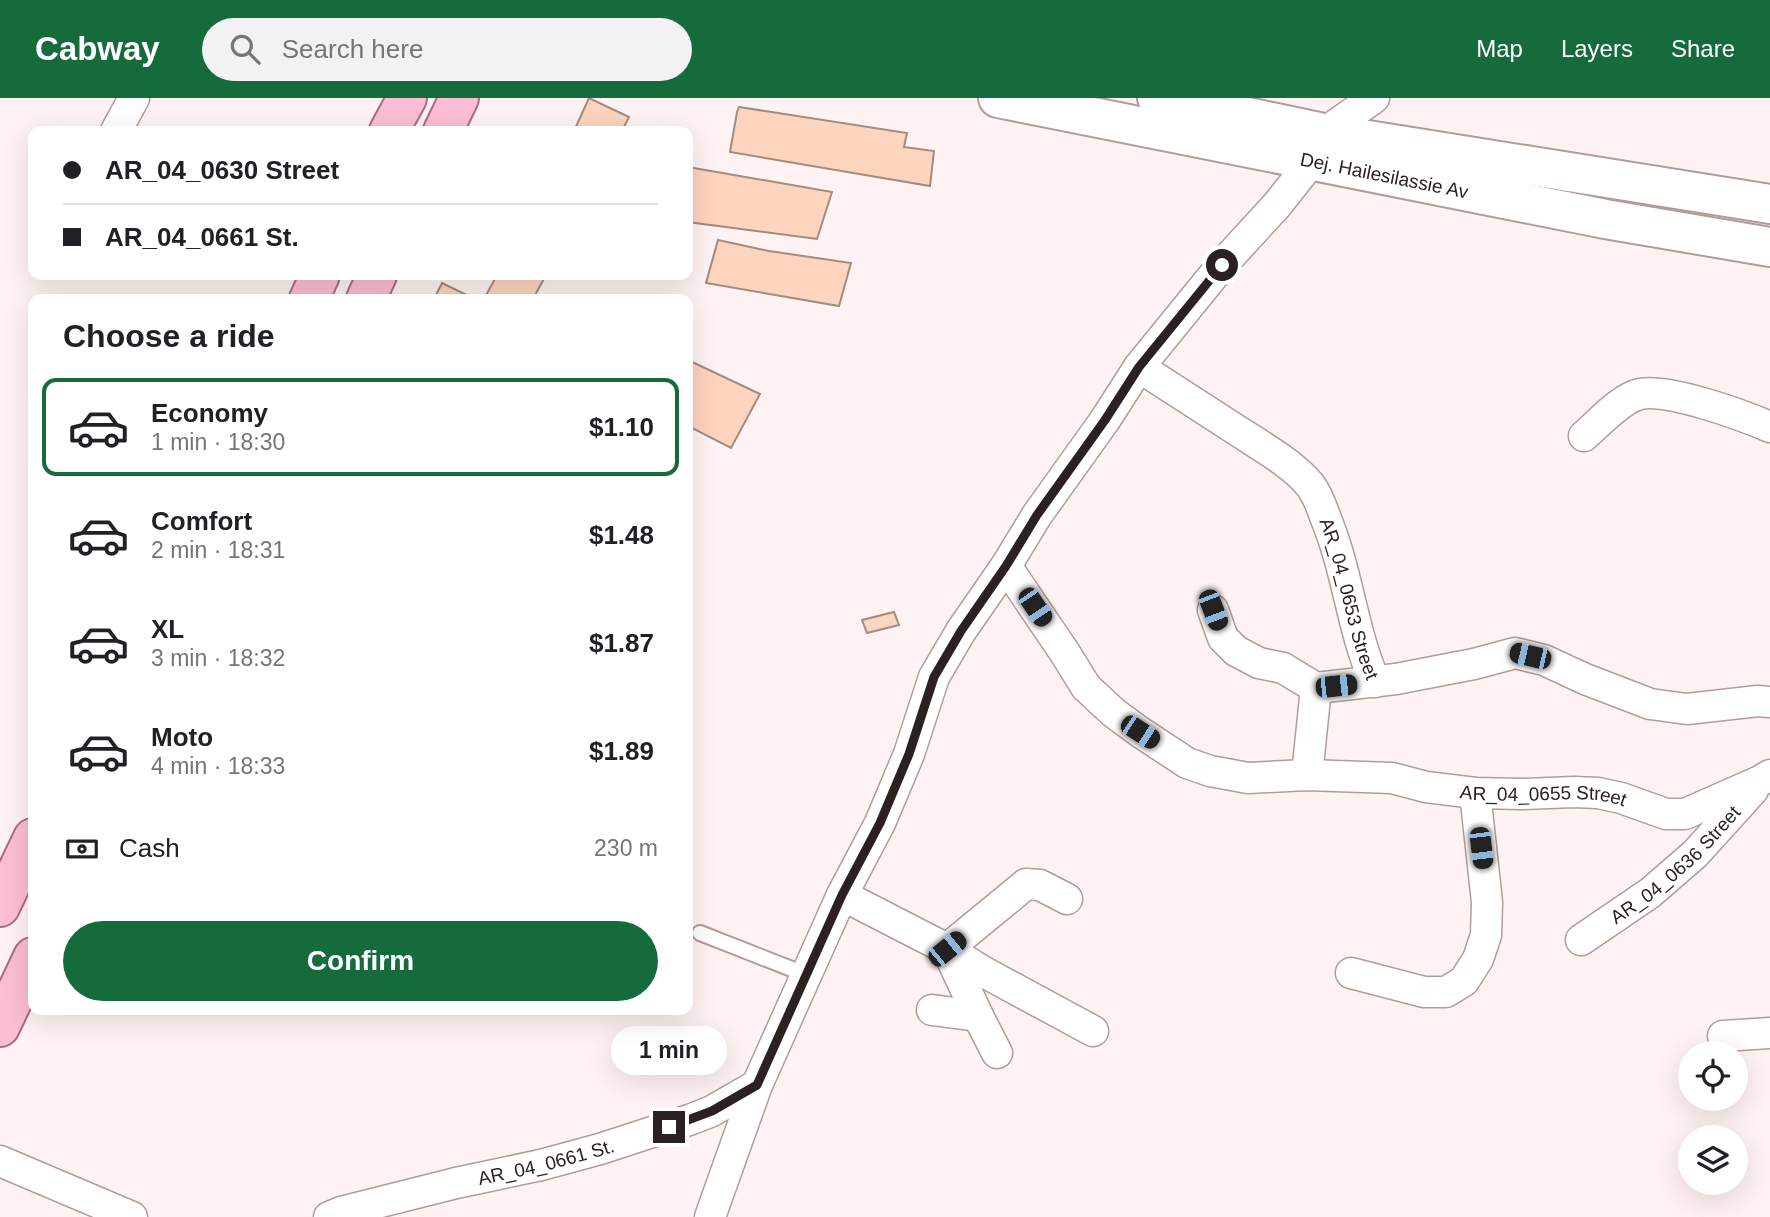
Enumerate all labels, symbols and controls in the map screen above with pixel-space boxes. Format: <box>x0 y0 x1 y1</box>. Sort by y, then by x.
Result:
search box <box>202 18 692 81</box>
text: Cabway <box>35 30 160 67</box>
icon: search <box>226 30 264 68</box>
text: Search here <box>282 34 423 64</box>
text: Map <box>1476 35 1523 62</box>
text: Layers <box>1561 35 1633 62</box>
text: Share <box>1671 35 1735 62</box>
street label: Dej. Hailesilassie Av <box>1298 149 1471 203</box>
text: AR_04_0630 Street <box>105 155 339 185</box>
text: AR_04_0661 St. <box>105 222 299 252</box>
route start <box>1206 249 1238 281</box>
text: Choose a ride <box>63 318 275 354</box>
icon: car <box>67 396 130 459</box>
text: Economy <box>151 398 268 428</box>
text: $1.10 <box>589 412 654 442</box>
text: 1 min · 18:30 <box>151 429 285 455</box>
icon: car <box>67 504 130 567</box>
text: Comfort <box>151 506 252 536</box>
street label: AR_04_0653 Street <box>1316 515 1383 683</box>
text: $1.48 <box>589 520 654 550</box>
text: 2 min · 18:31 <box>151 537 285 563</box>
car <box>1015 584 1056 630</box>
car <box>1196 587 1231 633</box>
icon: car <box>67 612 130 675</box>
text: XL <box>151 614 184 644</box>
text: $1.87 <box>589 628 654 658</box>
car <box>1508 641 1553 671</box>
text: 3 min · 18:32 <box>151 645 285 671</box>
car <box>1315 673 1358 699</box>
car <box>1117 712 1164 752</box>
icon: car <box>67 720 130 783</box>
text: Moto <box>151 722 213 752</box>
text: $1.89 <box>589 736 654 766</box>
text: 4 min · 18:33 <box>151 753 285 779</box>
street label: AR_04_0655 Street <box>1459 781 1630 810</box>
street label: AR_04_0636 Street <box>1606 801 1745 928</box>
car <box>1469 826 1494 870</box>
icon: cash <box>63 830 101 868</box>
text: Cash <box>119 833 180 863</box>
text: 230 m <box>594 835 658 861</box>
button: Confirm <box>63 921 658 1001</box>
car <box>925 928 970 970</box>
callout: 1 min <box>611 1026 727 1074</box>
text: 1 min <box>639 1037 699 1063</box>
map controls <box>1678 1041 1748 1195</box>
button: locate <box>1678 1041 1748 1111</box>
route end <box>653 1111 685 1143</box>
button: layers <box>1678 1125 1748 1195</box>
street label: AR_04_0661 St. <box>476 1135 617 1189</box>

